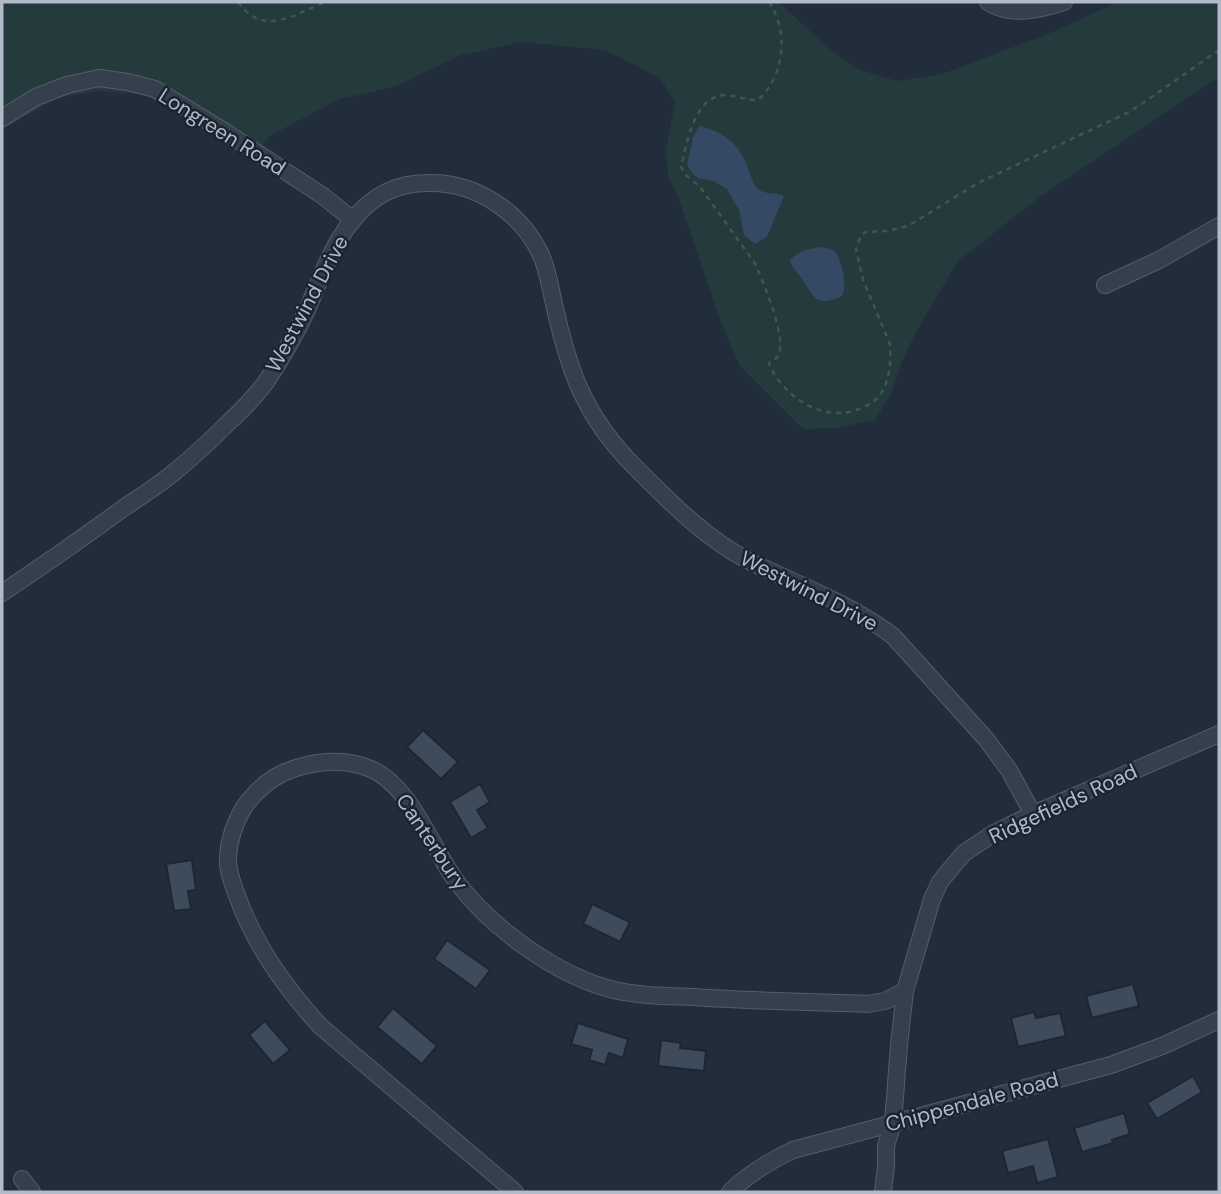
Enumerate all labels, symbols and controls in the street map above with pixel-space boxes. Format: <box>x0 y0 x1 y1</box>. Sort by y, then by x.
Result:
street label: Longreen Road <box>153 82 291 182</box>
street label: Westwind Drive <box>259 231 355 377</box>
street label: Westwind Drive <box>735 544 883 638</box>
street label: Ridgefields Road <box>984 757 1142 851</box>
street label: Canterbury <box>389 788 475 896</box>
street label: Chippendale Road <box>882 1065 1062 1139</box>

